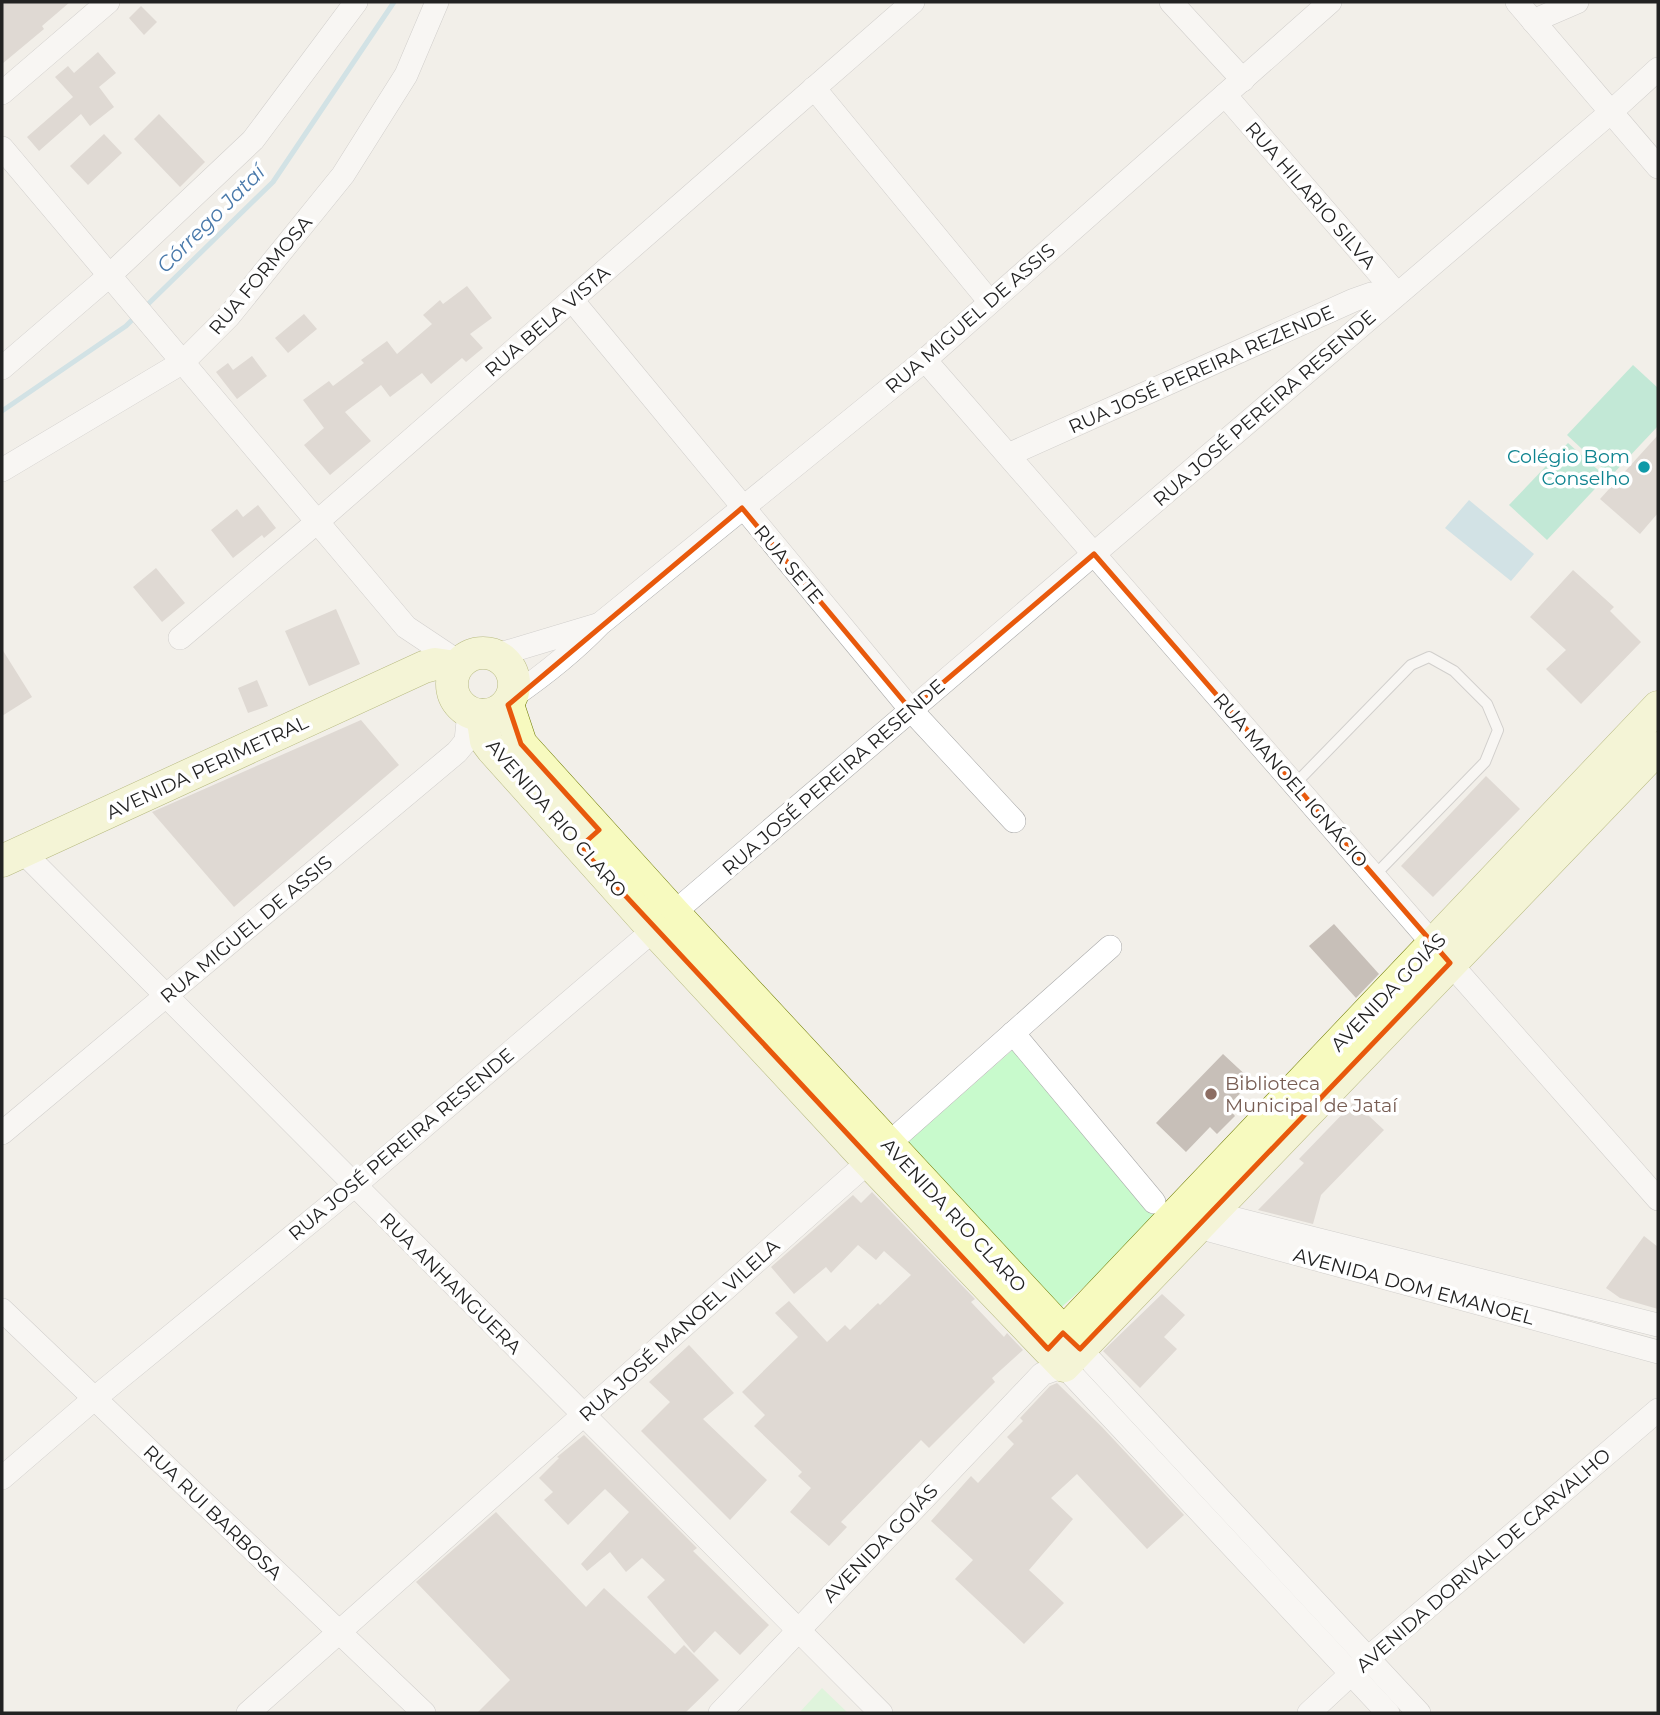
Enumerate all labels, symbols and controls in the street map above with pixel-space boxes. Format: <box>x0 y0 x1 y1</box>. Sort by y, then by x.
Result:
street label: RUA HILARIO SILVA <box>1240 117 1381 274</box>
water label: Córrego Jataí <box>151 157 272 278</box>
street label: RUA FORMOSA <box>204 211 317 339</box>
street label: RUA MIGUEL DE ASSIS <box>881 238 1060 398</box>
street label: RUA BELA VISTA <box>480 261 615 382</box>
street label: RUA JOSÉ PEREIRA REZENDE <box>1065 300 1337 439</box>
street label: RUA JOSÉ PEREIRA RESENDE <box>1148 305 1380 511</box>
place label: Colégio Bom Conselho <box>1507 445 1630 490</box>
marker: Colégio Bom Conselho <box>1636 459 1652 475</box>
street label: RUA SETE <box>749 520 828 608</box>
street label: RUA JOSÉ PEREIRA RESENDE <box>717 674 949 880</box>
street label: RUA MANOEL IGNÁCIO <box>1209 688 1373 872</box>
street label: AVENIDA PERIMETRAL <box>103 710 312 824</box>
street label: AVENIDA RIO CLARO <box>482 734 632 902</box>
street label: RUA MIGUEL DE ASSIS <box>156 851 337 1008</box>
street label: AVENIDA GOIÁS <box>1326 928 1451 1056</box>
street label: RUA JOSÉ PEREIRA RESENDE <box>284 1043 519 1246</box>
place label: Biblioteca Municipal de Jataí <box>1225 1072 1398 1117</box>
marker: Biblioteca Municipal de Jataí <box>1203 1086 1219 1102</box>
street label: AVENIDA RIO CLARO <box>876 1134 1031 1297</box>
street label: RUA ANHANGUERA <box>375 1208 526 1359</box>
street label: RUA JOSÉ MANOEL VILELA <box>575 1234 784 1426</box>
street label: AVENIDA DOM EMANOEL <box>1291 1243 1538 1330</box>
street label: RUA RUI BARBOSA <box>139 1440 287 1585</box>
street label: AVENIDA DORIVAL DE CARVALHO <box>1351 1444 1615 1677</box>
street label: AVENIDA GOIÁS <box>818 1479 943 1607</box>

